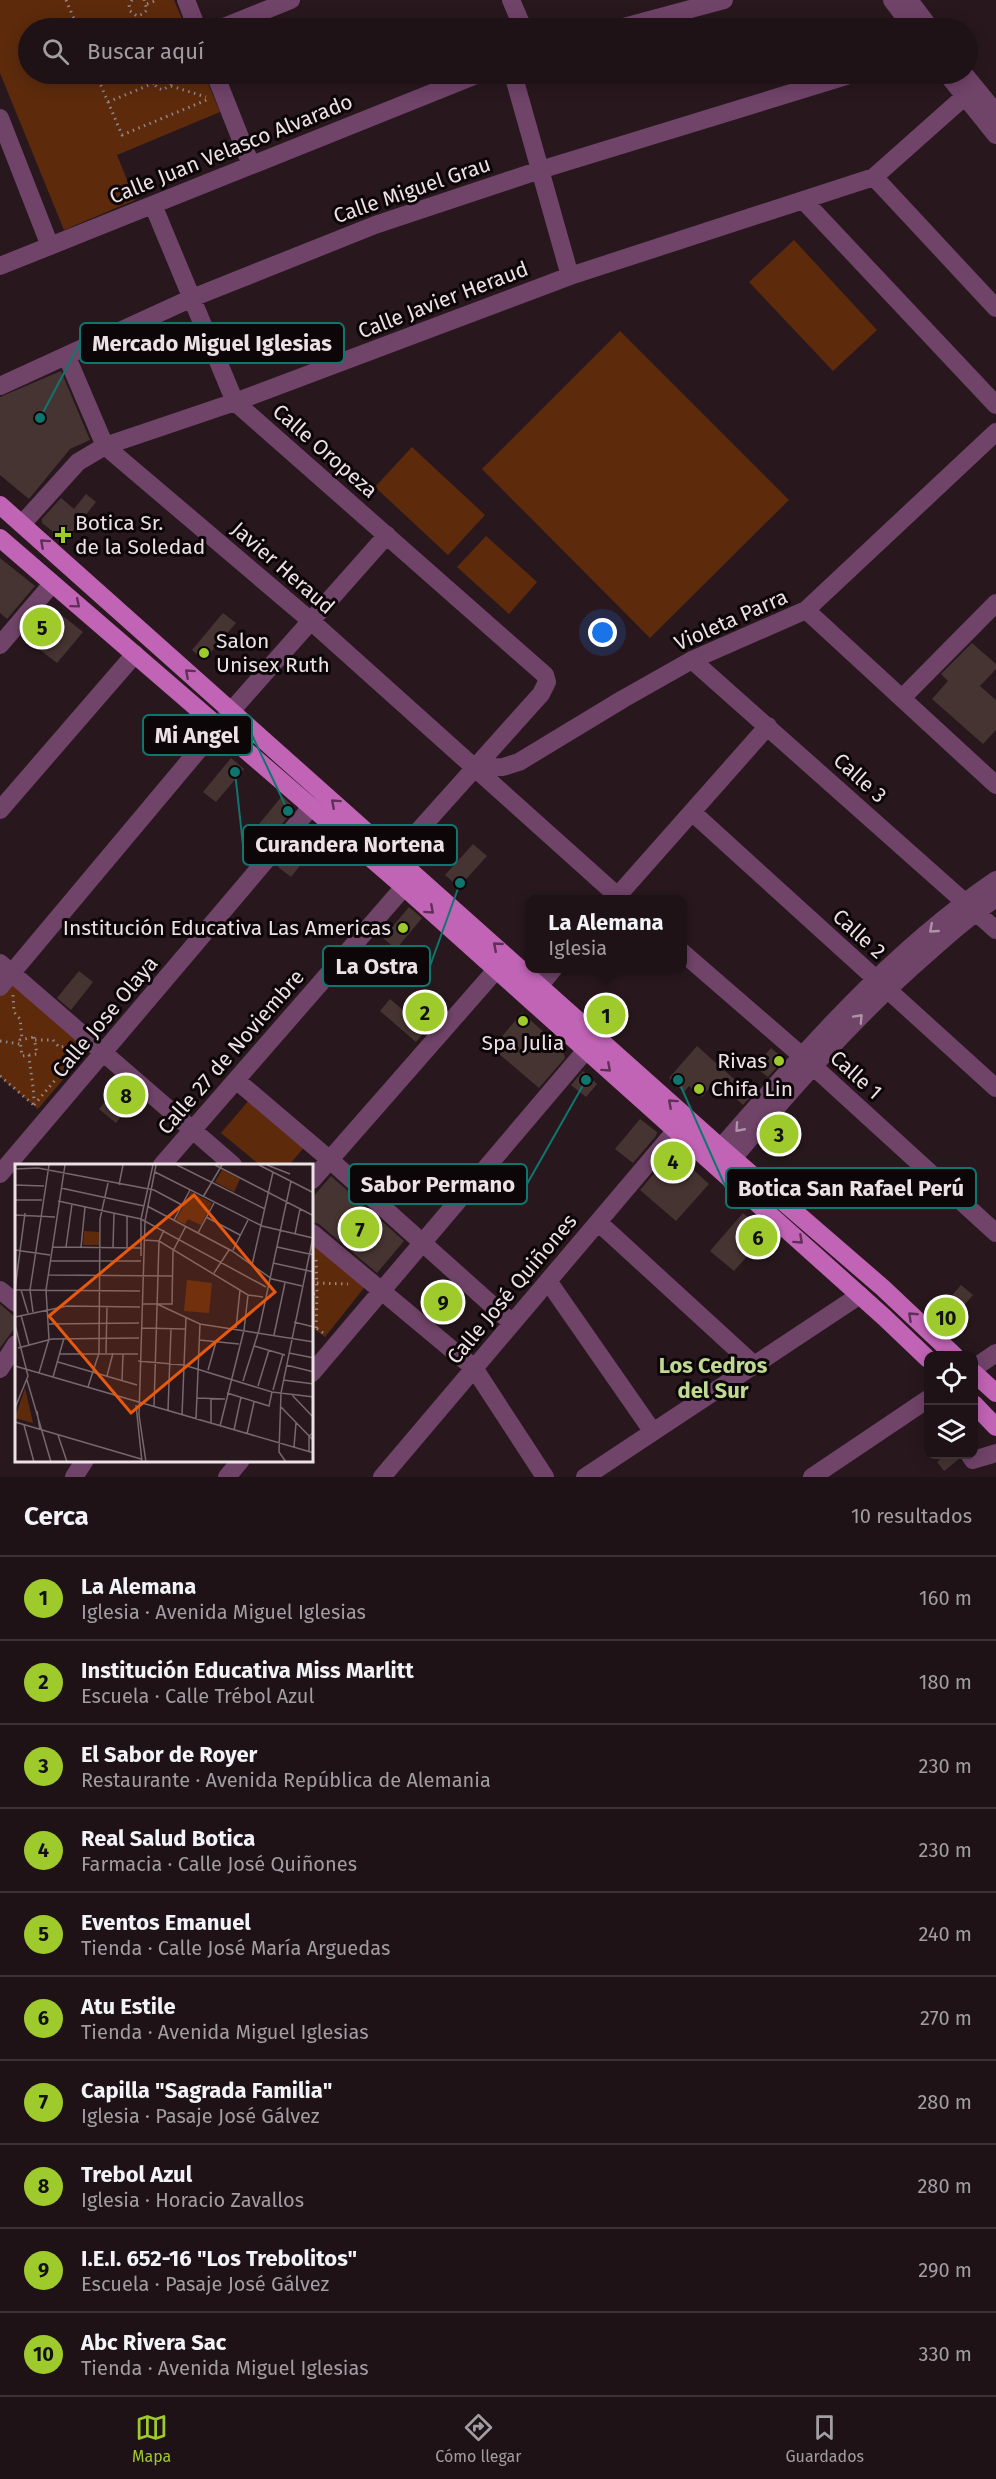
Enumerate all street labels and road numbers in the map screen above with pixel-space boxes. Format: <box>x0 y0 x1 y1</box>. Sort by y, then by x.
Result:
street label: Calle Juan Velasco Alvarado <box>106 88 356 210</box>
street label: Calle Miguel Grau <box>330 151 494 229</box>
street label: Calle Javier Heraud <box>354 256 532 344</box>
street label: Calle Oropeza <box>267 398 383 504</box>
street label: Javier Heraud <box>226 516 340 620</box>
street label: Violeta Parra <box>670 583 792 657</box>
street label: Calle 3 <box>828 747 892 809</box>
street label: Calle 2 <box>827 903 891 965</box>
street label: Calle Jose Olaya <box>47 951 163 1083</box>
street label: Calle 27 de Noviembre <box>152 964 310 1140</box>
street label: Calle 1 <box>825 1045 887 1105</box>
street label: Calle José Quiñones <box>442 1208 583 1369</box>

